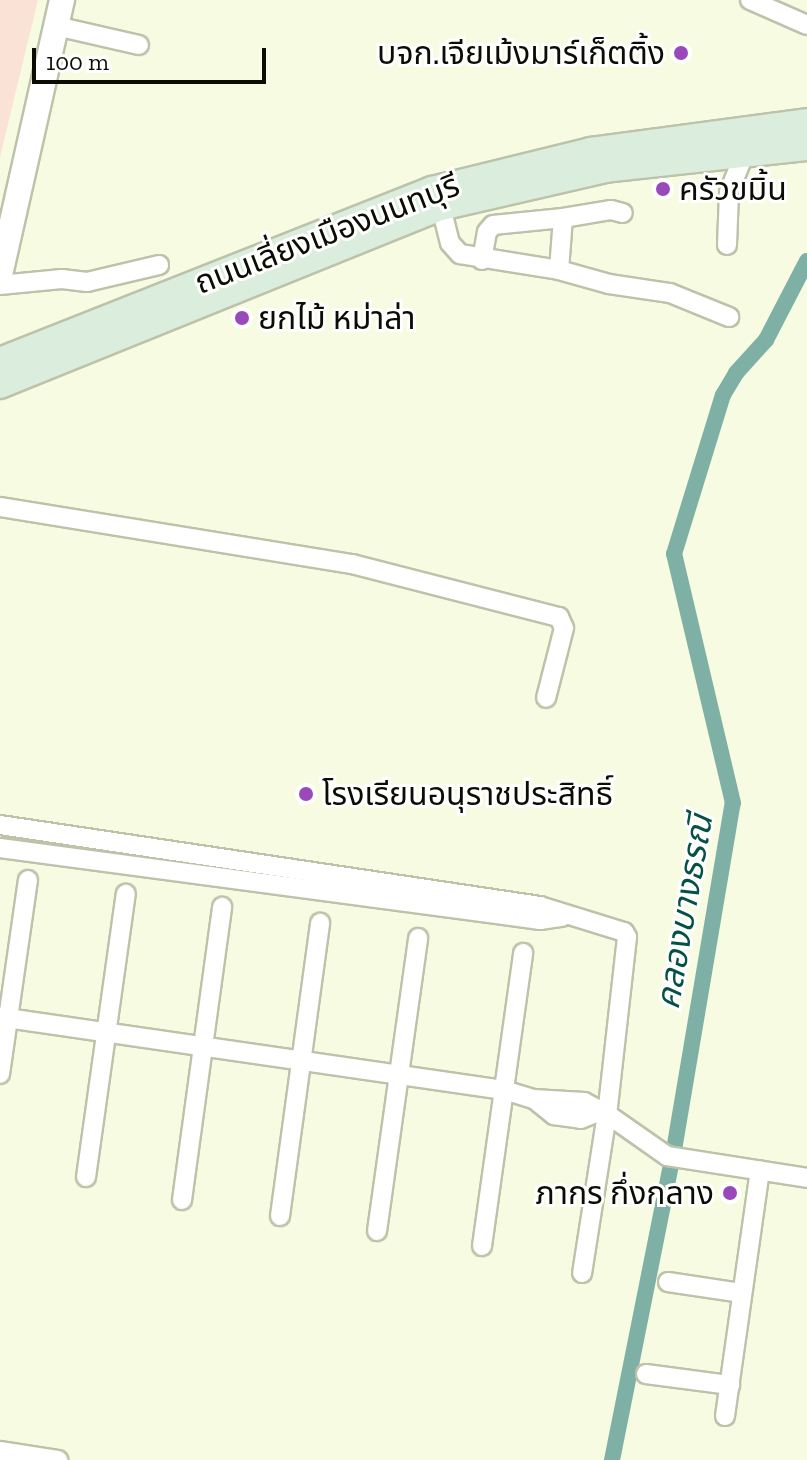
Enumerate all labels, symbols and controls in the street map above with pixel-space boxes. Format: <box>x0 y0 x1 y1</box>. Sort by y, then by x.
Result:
scale bar <box>36 32 270 82</box>
place label: บจก.เจียเม้งมาร์เก็ตติ้ง <box>377 34 665 72</box>
marker: บจก.เจียเม้งมาร์เก็ตติ้ง <box>672 44 690 62</box>
text: 100 m <box>46 47 109 76</box>
street label: ถนนเลี่ยงเมืองนนทบุรี <box>189 166 465 302</box>
place label: ครัวขมิ้น <box>679 170 787 208</box>
marker: ครัวขมิ้น <box>654 180 672 198</box>
place label: ยกไม้ หม่าล่า <box>258 299 416 337</box>
marker: ยกไม้ หม่าล่า <box>233 309 251 327</box>
place label: โรงเรียนอนุราชประสิทธิ์ <box>322 775 613 813</box>
marker: โรงเรียนอนุราชประสิทธิ์ <box>297 785 315 803</box>
water label: คลองบางธรณี <box>647 812 721 1012</box>
place label: ภากร กึ่งกลาง <box>536 1174 714 1212</box>
marker: ภากร กึ่งกลาง <box>721 1184 739 1202</box>

